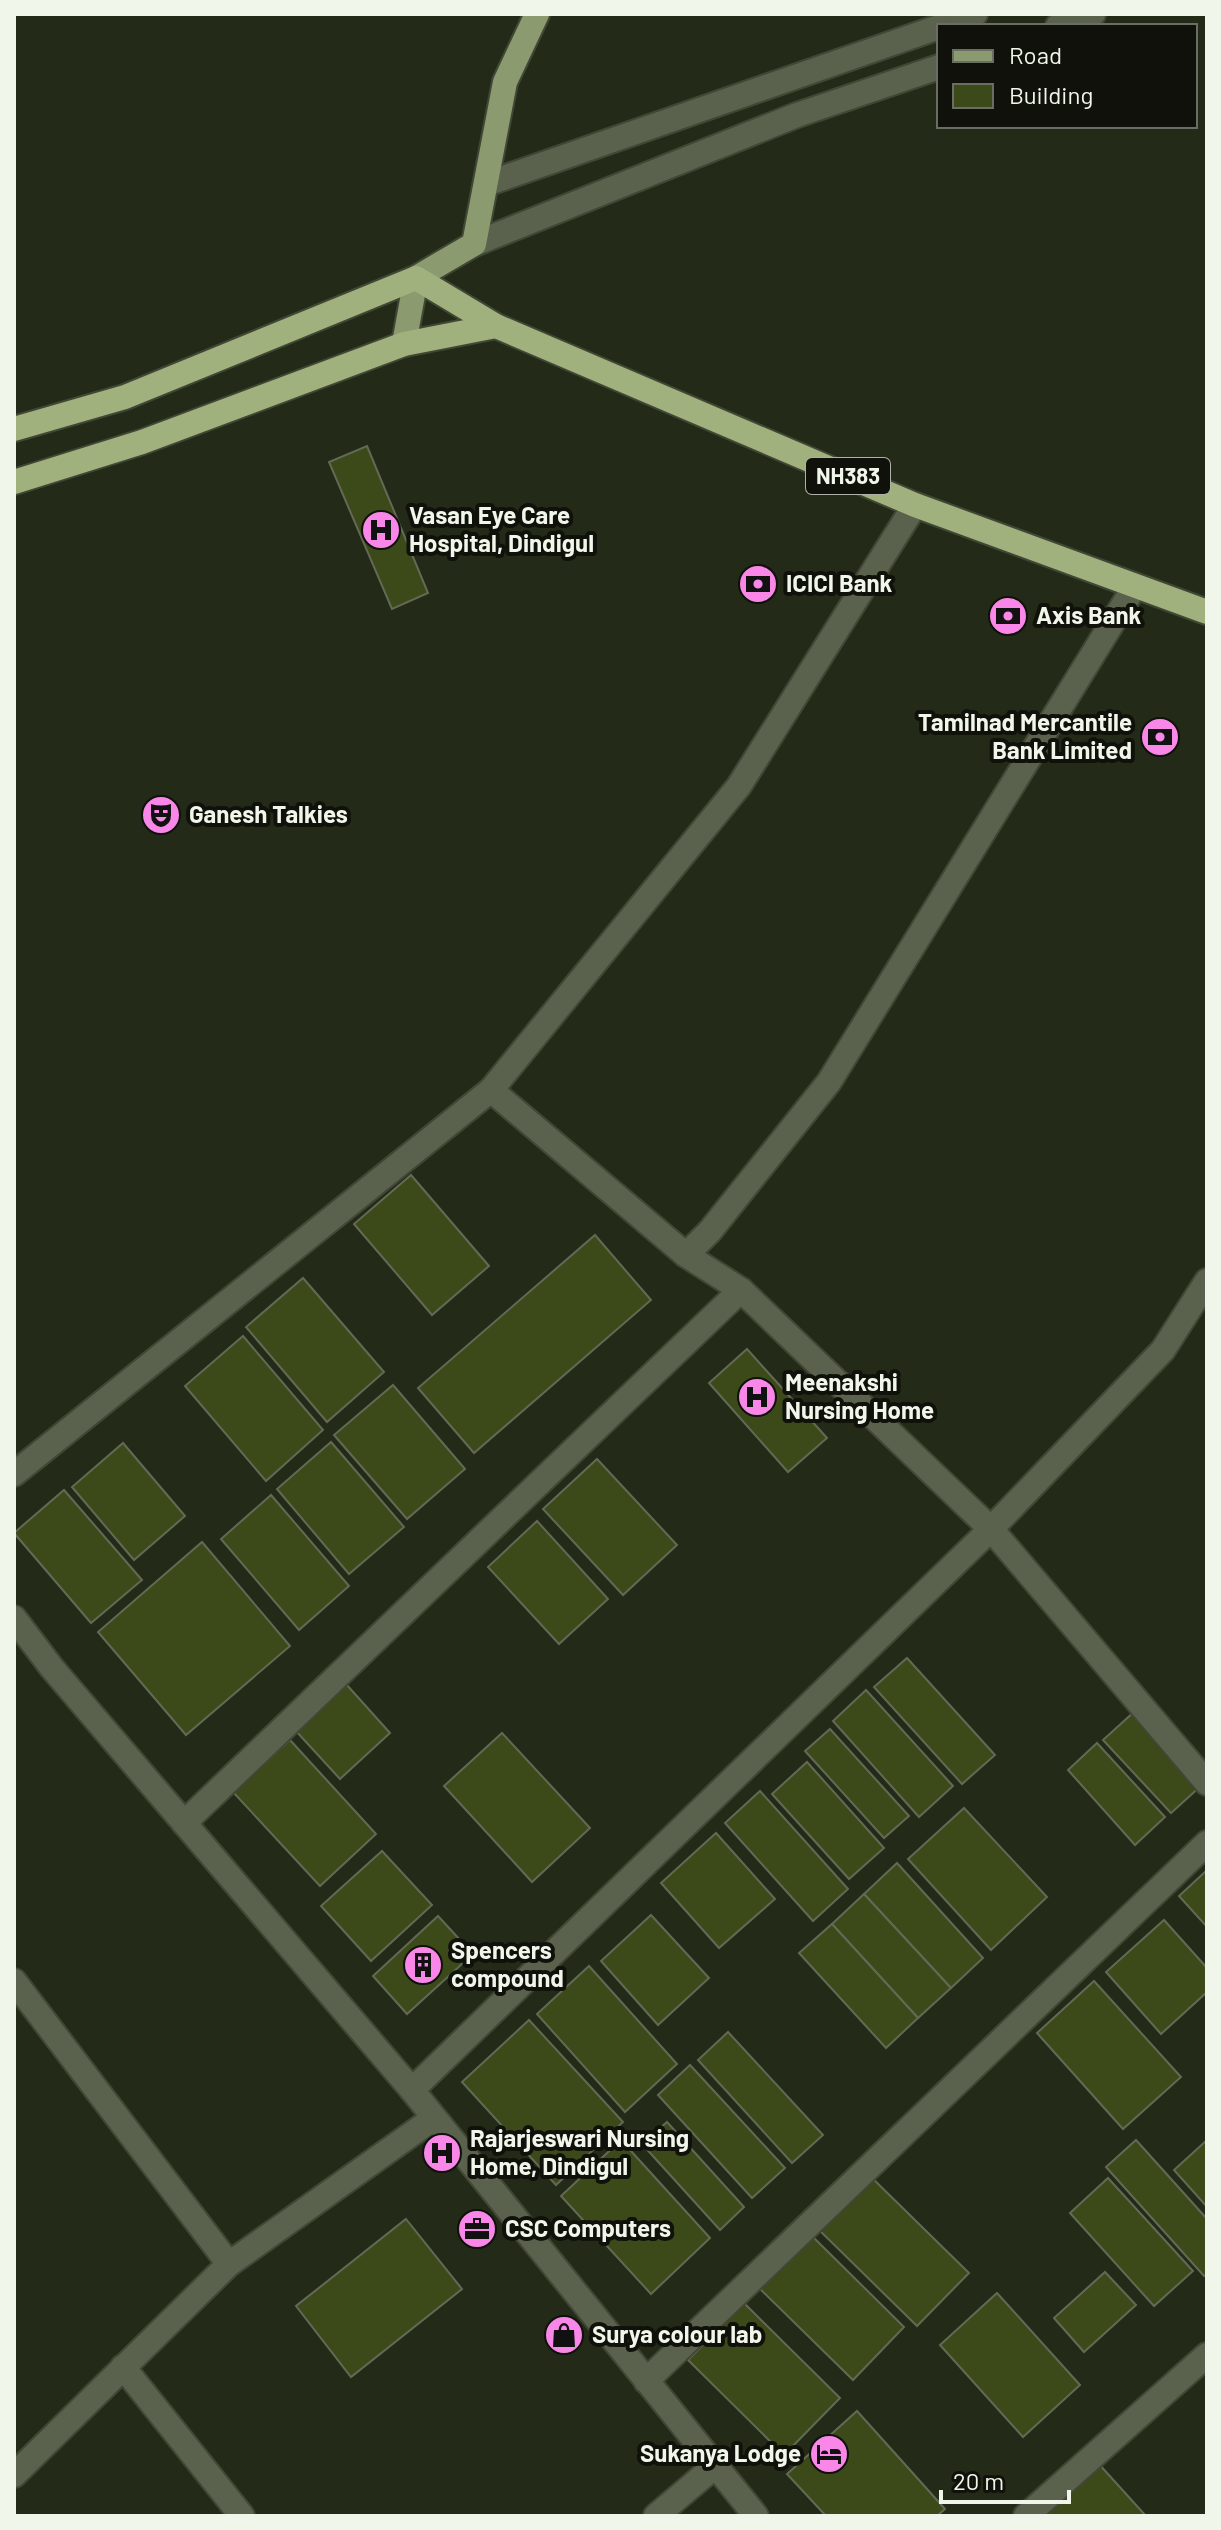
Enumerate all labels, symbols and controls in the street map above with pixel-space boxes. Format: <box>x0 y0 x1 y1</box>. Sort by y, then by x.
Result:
legend <box>937 24 1197 128</box>
text: Road <box>1009 40 1062 69</box>
text: Building <box>1009 80 1093 109</box>
road number: NH383 <box>806 458 890 494</box>
place label: Vasan Eye Care Hospital, Dindigul <box>409 500 594 557</box>
hospital icon: Vasan Eye Care Hospital, Dindigul <box>360 509 402 551</box>
bank icon: ICICI Bank <box>737 563 779 605</box>
place label: ICICI Bank <box>786 568 893 597</box>
bank icon: Axis Bank <box>987 595 1029 637</box>
place label: Axis Bank <box>1036 600 1142 629</box>
place label: Tamilnad Mercantile Bank Limited <box>918 707 1132 764</box>
bank icon: Tamilnad Mercantile Bank Limited <box>1139 716 1181 758</box>
theatre icon: Ganesh Talkies <box>140 794 182 836</box>
place label: Ganesh Talkies <box>189 799 348 828</box>
place label: Meenakshi Nursing Home <box>785 1367 934 1424</box>
hospital icon: Meenakshi Nursing Home <box>736 1376 778 1418</box>
place label: Spencers compound <box>451 1935 564 1992</box>
building icon: Spencers compound <box>402 1944 444 1986</box>
place label: Rajarjeswari Nursing Home, Dindigul <box>470 2123 689 2180</box>
hospital icon: Rajarjeswari Nursing Home, Dindigul <box>421 2132 463 2174</box>
office icon: CSC Computers <box>456 2208 498 2250</box>
place label: CSC Computers <box>505 2213 671 2242</box>
shop icon: Surya colour lab <box>543 2314 585 2356</box>
place label: Surya colour lab <box>592 2319 762 2348</box>
hotel icon: Sukanya Lodge <box>808 2433 850 2475</box>
place label: Sukanya Lodge <box>640 2438 801 2467</box>
scale bar <box>941 2454 1069 2504</box>
text: 20 m <box>953 2466 1004 2495</box>

